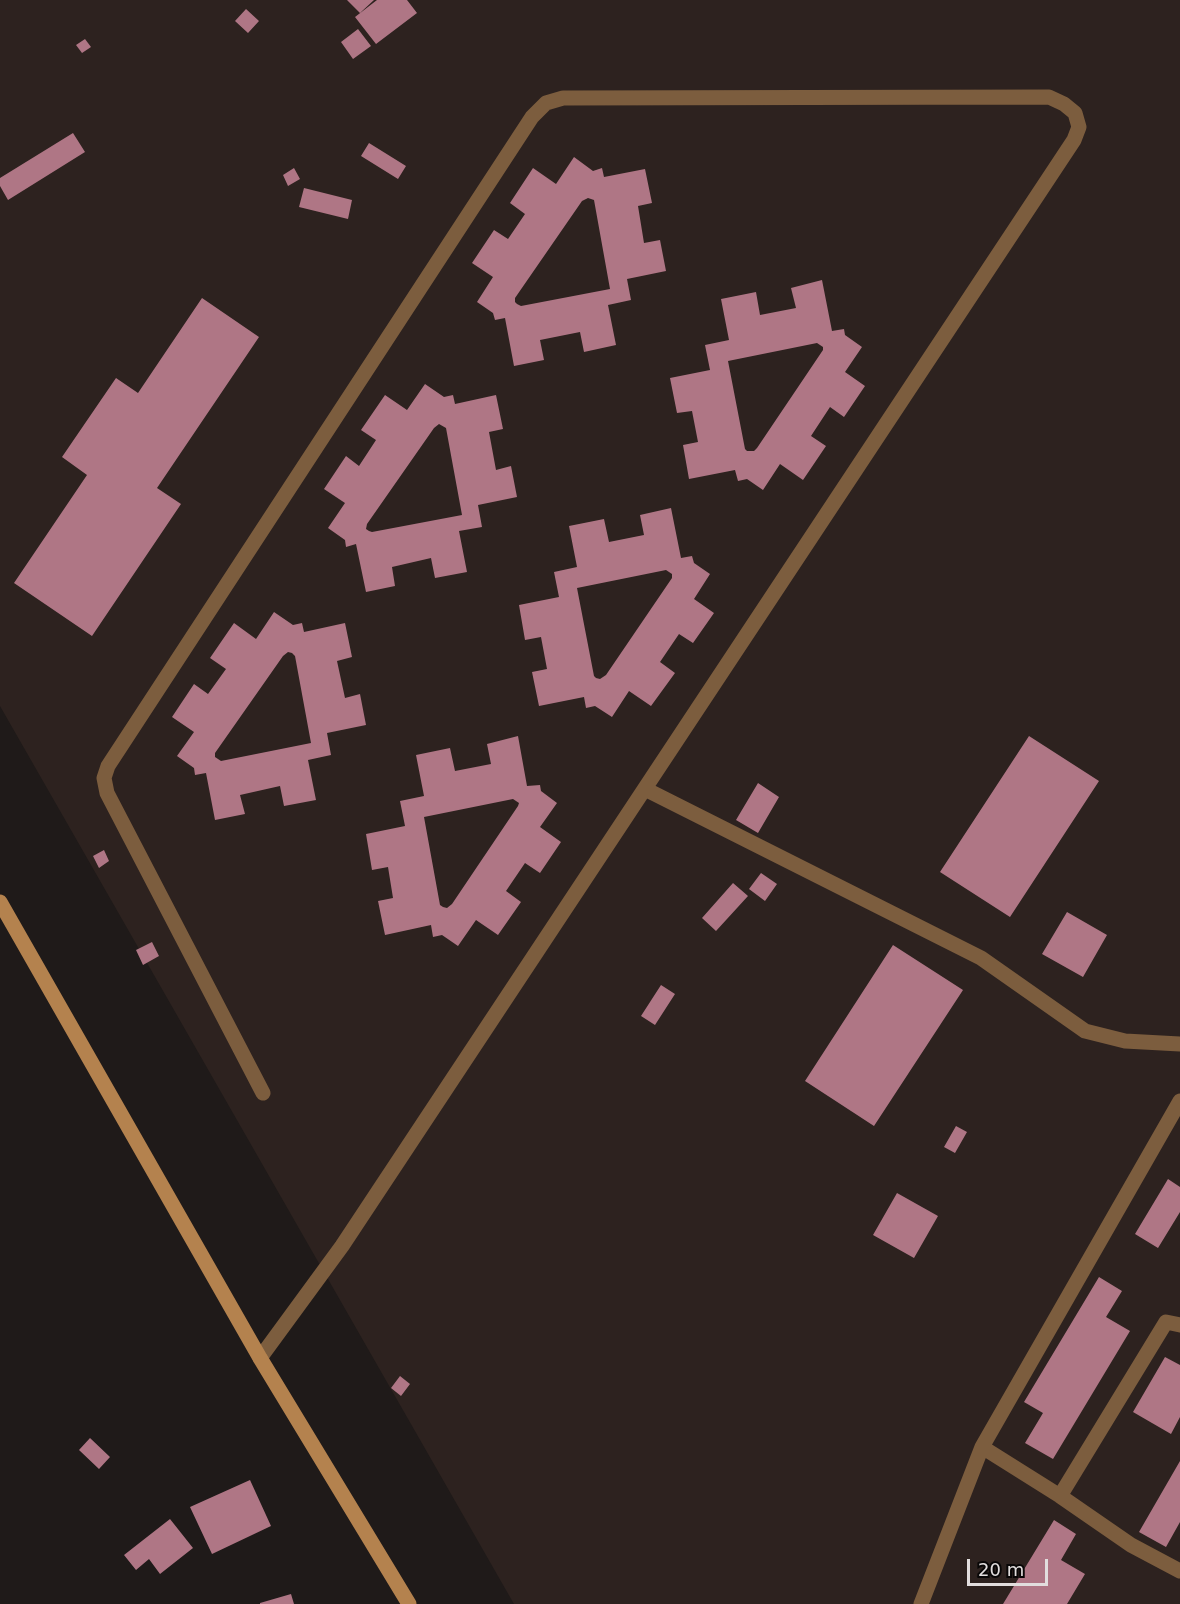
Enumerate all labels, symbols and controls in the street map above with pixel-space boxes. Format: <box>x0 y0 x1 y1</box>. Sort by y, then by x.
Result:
scale bar <box>970 1547 1051 1585</box>
text: 20 m <box>978 1559 1024 1580</box>

